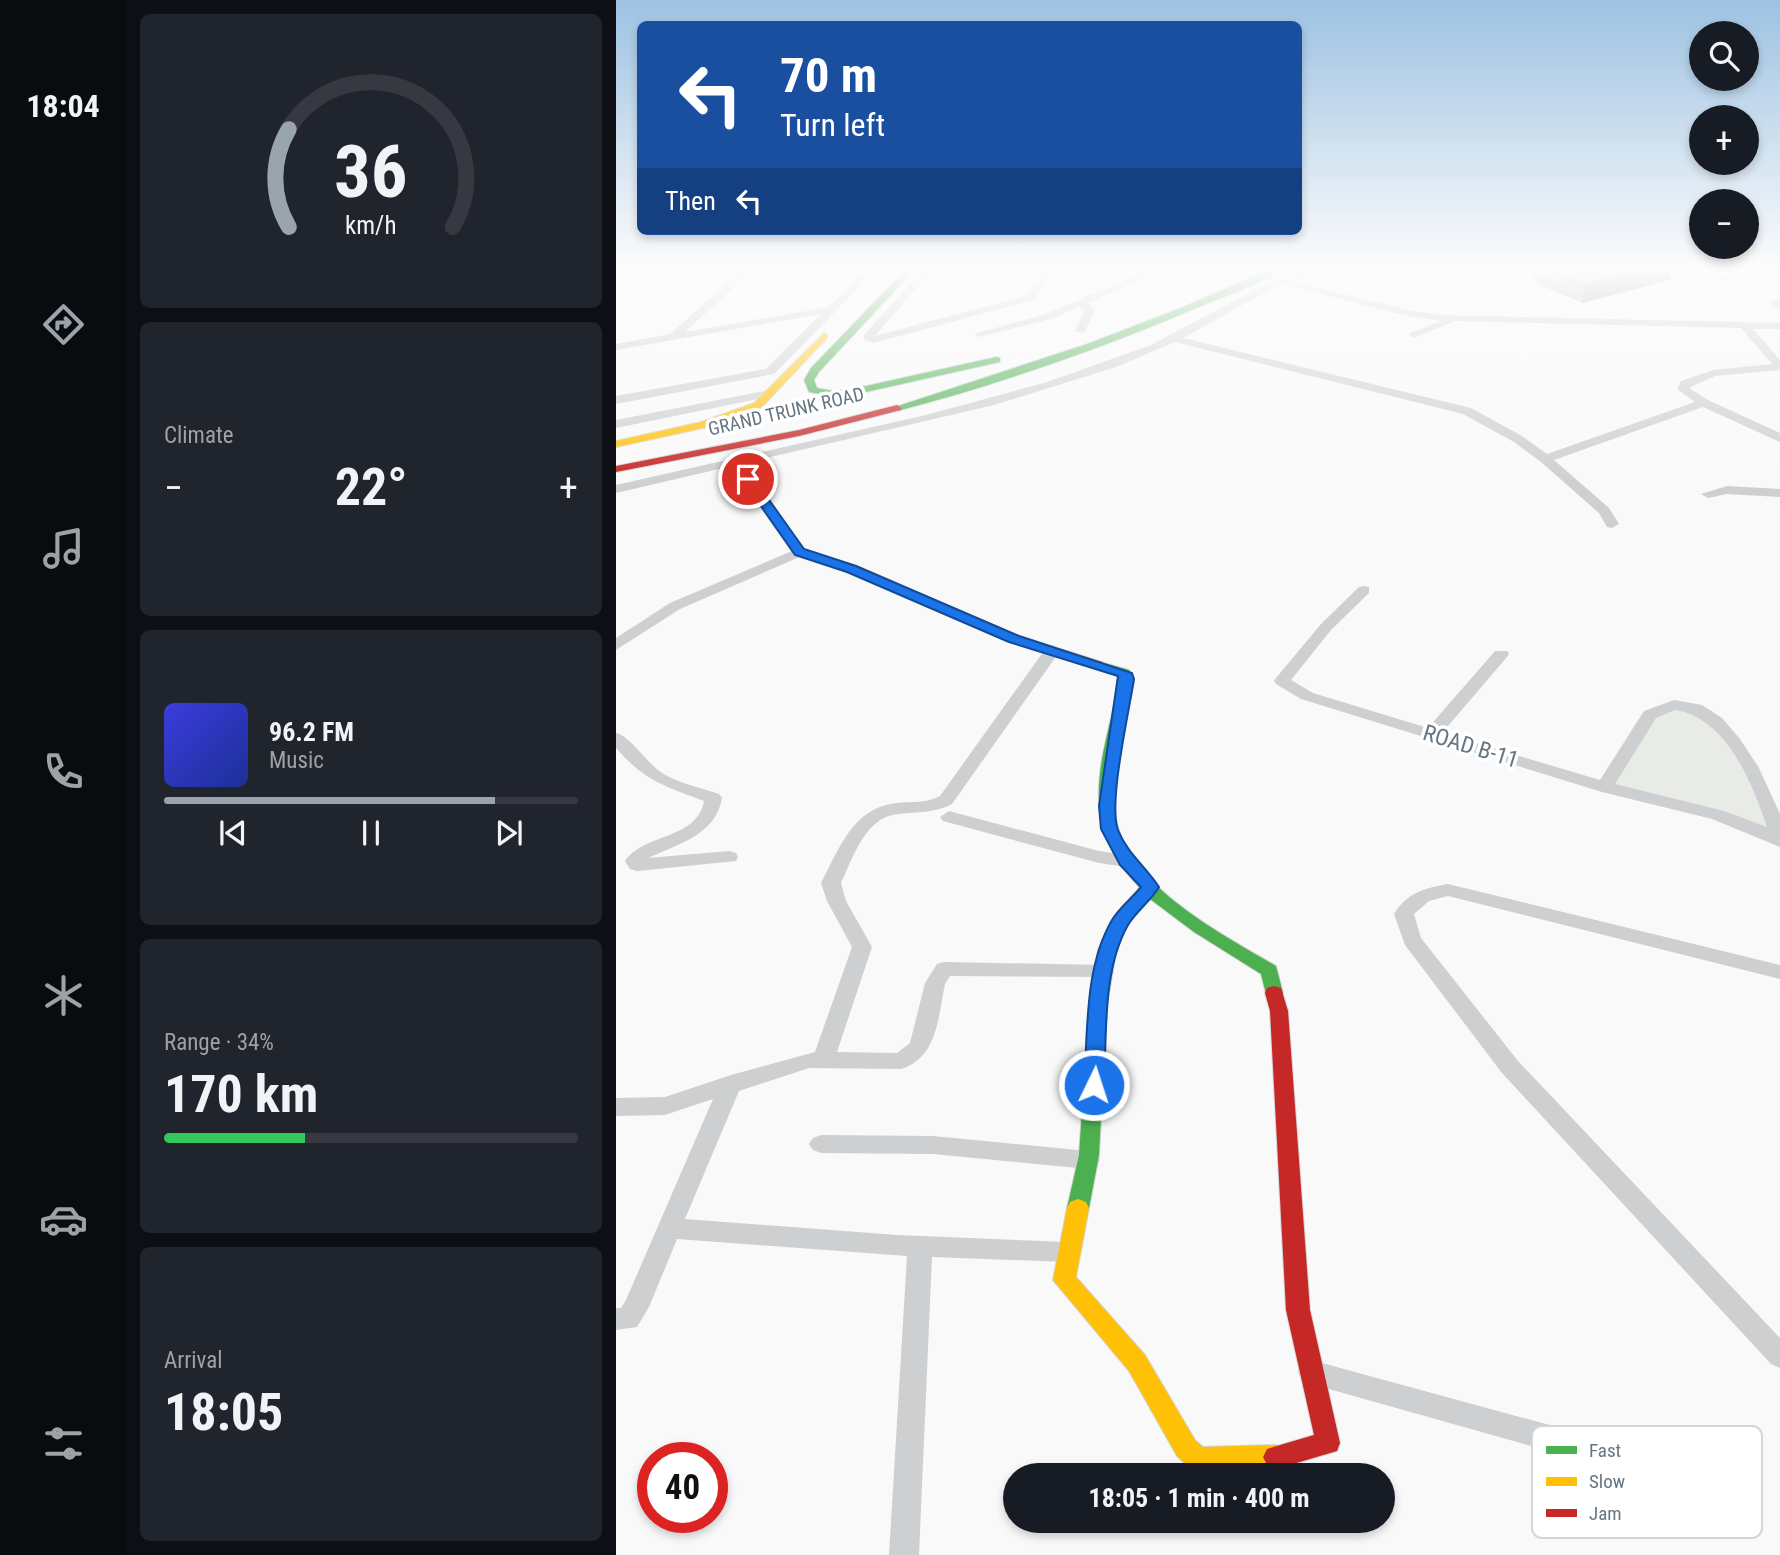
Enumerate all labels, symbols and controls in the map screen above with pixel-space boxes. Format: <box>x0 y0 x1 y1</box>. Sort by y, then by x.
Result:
map controls <box>1689 21 1759 259</box>
button: search <box>1689 21 1759 91</box>
text: 70 m <box>780 47 877 104</box>
icon: left <box>665 49 756 140</box>
text: 18:04 <box>26 87 100 125</box>
button: + <box>1689 105 1759 175</box>
text: Turn left <box>780 106 885 144</box>
text: 36 <box>334 129 408 215</box>
icon: left <box>730 182 768 220</box>
text: Then <box>665 186 716 216</box>
button: − <box>1689 189 1759 259</box>
text: km/h <box>345 211 397 240</box>
icon: directions <box>39 300 88 349</box>
street label: GRAND TRUNK ROAD <box>706 382 866 441</box>
text: Climate <box>164 422 234 449</box>
pin <box>718 449 778 509</box>
text: 22° <box>335 457 407 518</box>
icon: arrive <box>729 460 767 498</box>
text: − <box>164 466 183 510</box>
text: + <box>559 466 578 510</box>
icon: music <box>39 524 88 573</box>
text: 96.2 FM <box>269 717 354 747</box>
street label: ROAD B-11 <box>1420 719 1522 774</box>
icon: phone <box>39 747 88 796</box>
text: Music <box>269 747 324 774</box>
icon: previous <box>214 814 252 852</box>
icon: pause <box>352 814 390 852</box>
icon: next <box>490 814 528 852</box>
icon: climate <box>39 971 88 1020</box>
text: Range · 34% <box>164 1029 274 1056</box>
position arrow <box>1057 1048 1131 1122</box>
text: 170 km <box>164 1064 318 1125</box>
icon: car <box>39 1195 88 1244</box>
text: Arrival <box>164 1347 223 1374</box>
text: 18:05 <box>164 1382 283 1443</box>
icon: filters <box>39 1419 88 1468</box>
legend <box>1532 1426 1762 1538</box>
text: Fast <box>1589 1439 1621 1462</box>
speed limit sign: 40 <box>637 1442 728 1533</box>
text: Slow <box>1589 1470 1625 1493</box>
text: 18:05 · 1 min · 400 m <box>1089 1483 1309 1513</box>
text: Jam <box>1589 1502 1622 1525</box>

